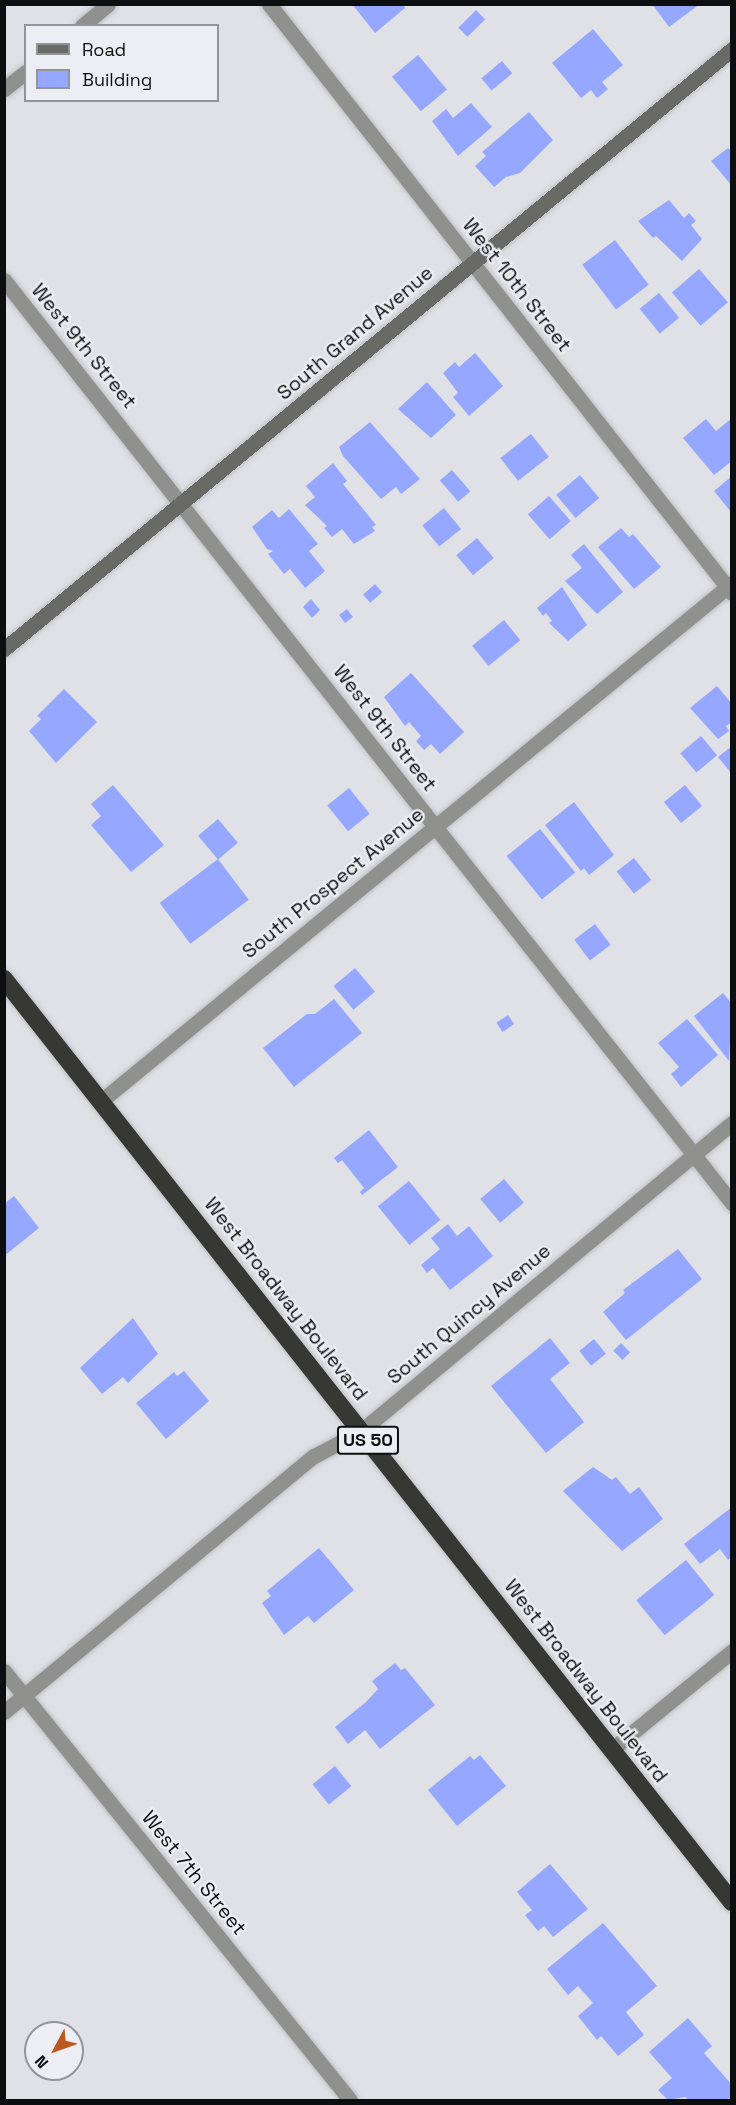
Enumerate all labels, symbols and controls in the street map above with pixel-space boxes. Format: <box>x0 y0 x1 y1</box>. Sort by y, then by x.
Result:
legend <box>24 24 219 102</box>
text: Road <box>82 38 126 61</box>
text: Building <box>82 68 152 91</box>
street label: West 10th Street <box>457 214 577 356</box>
street label: South Grand Avenue <box>272 261 438 405</box>
street label: West 9th Street <box>26 279 142 413</box>
street label: West 9th Street <box>328 660 442 796</box>
street label: South Prospect Avenue <box>237 802 429 964</box>
street label: West Broadway Boulevard <box>199 1193 373 1405</box>
street label: South Quincy Avenue <box>382 1239 556 1389</box>
road number: US 50 <box>336 1425 400 1455</box>
street label: West Broadway Boulevard <box>499 1575 673 1787</box>
street label: West 7th Street <box>137 1806 251 1940</box>
north arrow <box>24 2021 84 2081</box>
text: N <box>30 2051 53 2073</box>

